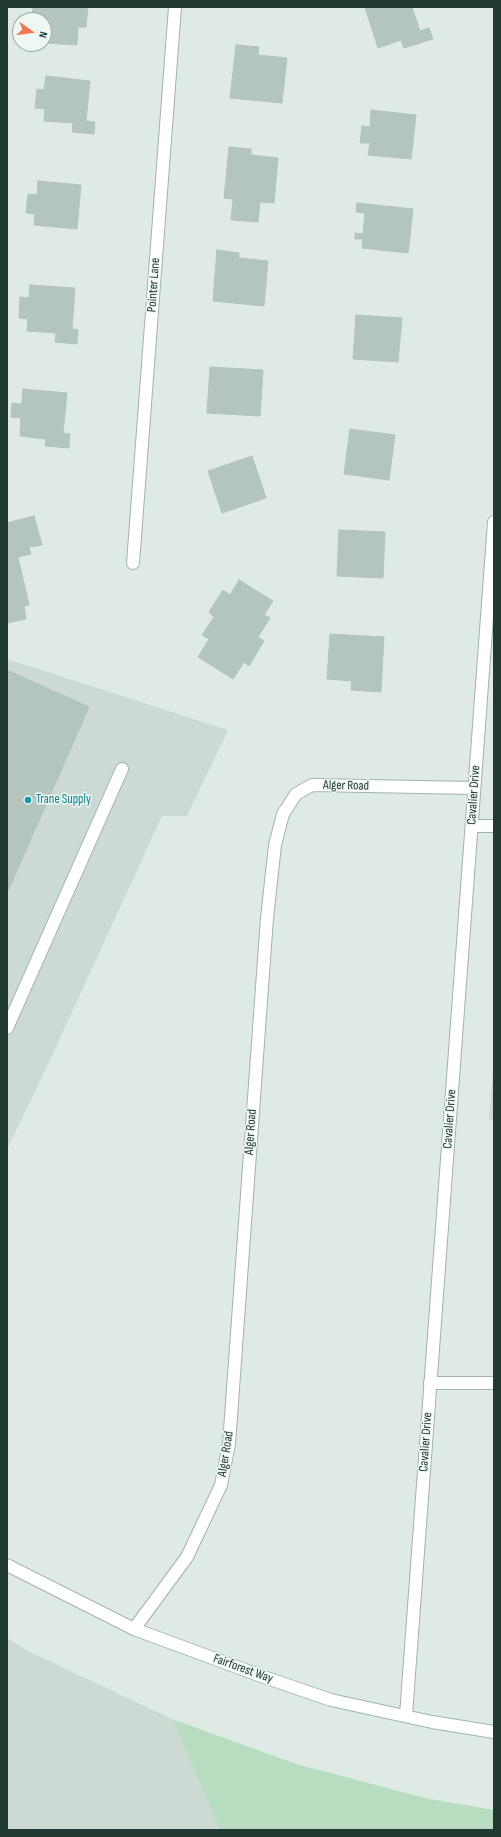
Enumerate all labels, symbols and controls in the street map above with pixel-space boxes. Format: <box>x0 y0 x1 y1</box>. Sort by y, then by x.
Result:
north arrow <box>12 12 52 52</box>
text: N <box>36 30 50 39</box>
street label: Pointer Lane <box>144 257 164 313</box>
street label: Cavalier Drive <box>464 765 484 825</box>
street label: Alger Road <box>323 778 369 794</box>
place label: Trane Supply <box>36 792 91 808</box>
marker: Trane Supply <box>23 795 33 805</box>
street label: Cavalier Drive <box>440 1089 460 1149</box>
street label: Alger Road <box>242 1109 260 1155</box>
street label: Cavalier Drive <box>416 1412 436 1472</box>
street label: Alger Road <box>215 1430 237 1478</box>
street label: Fairforest Way <box>211 1651 275 1687</box>

